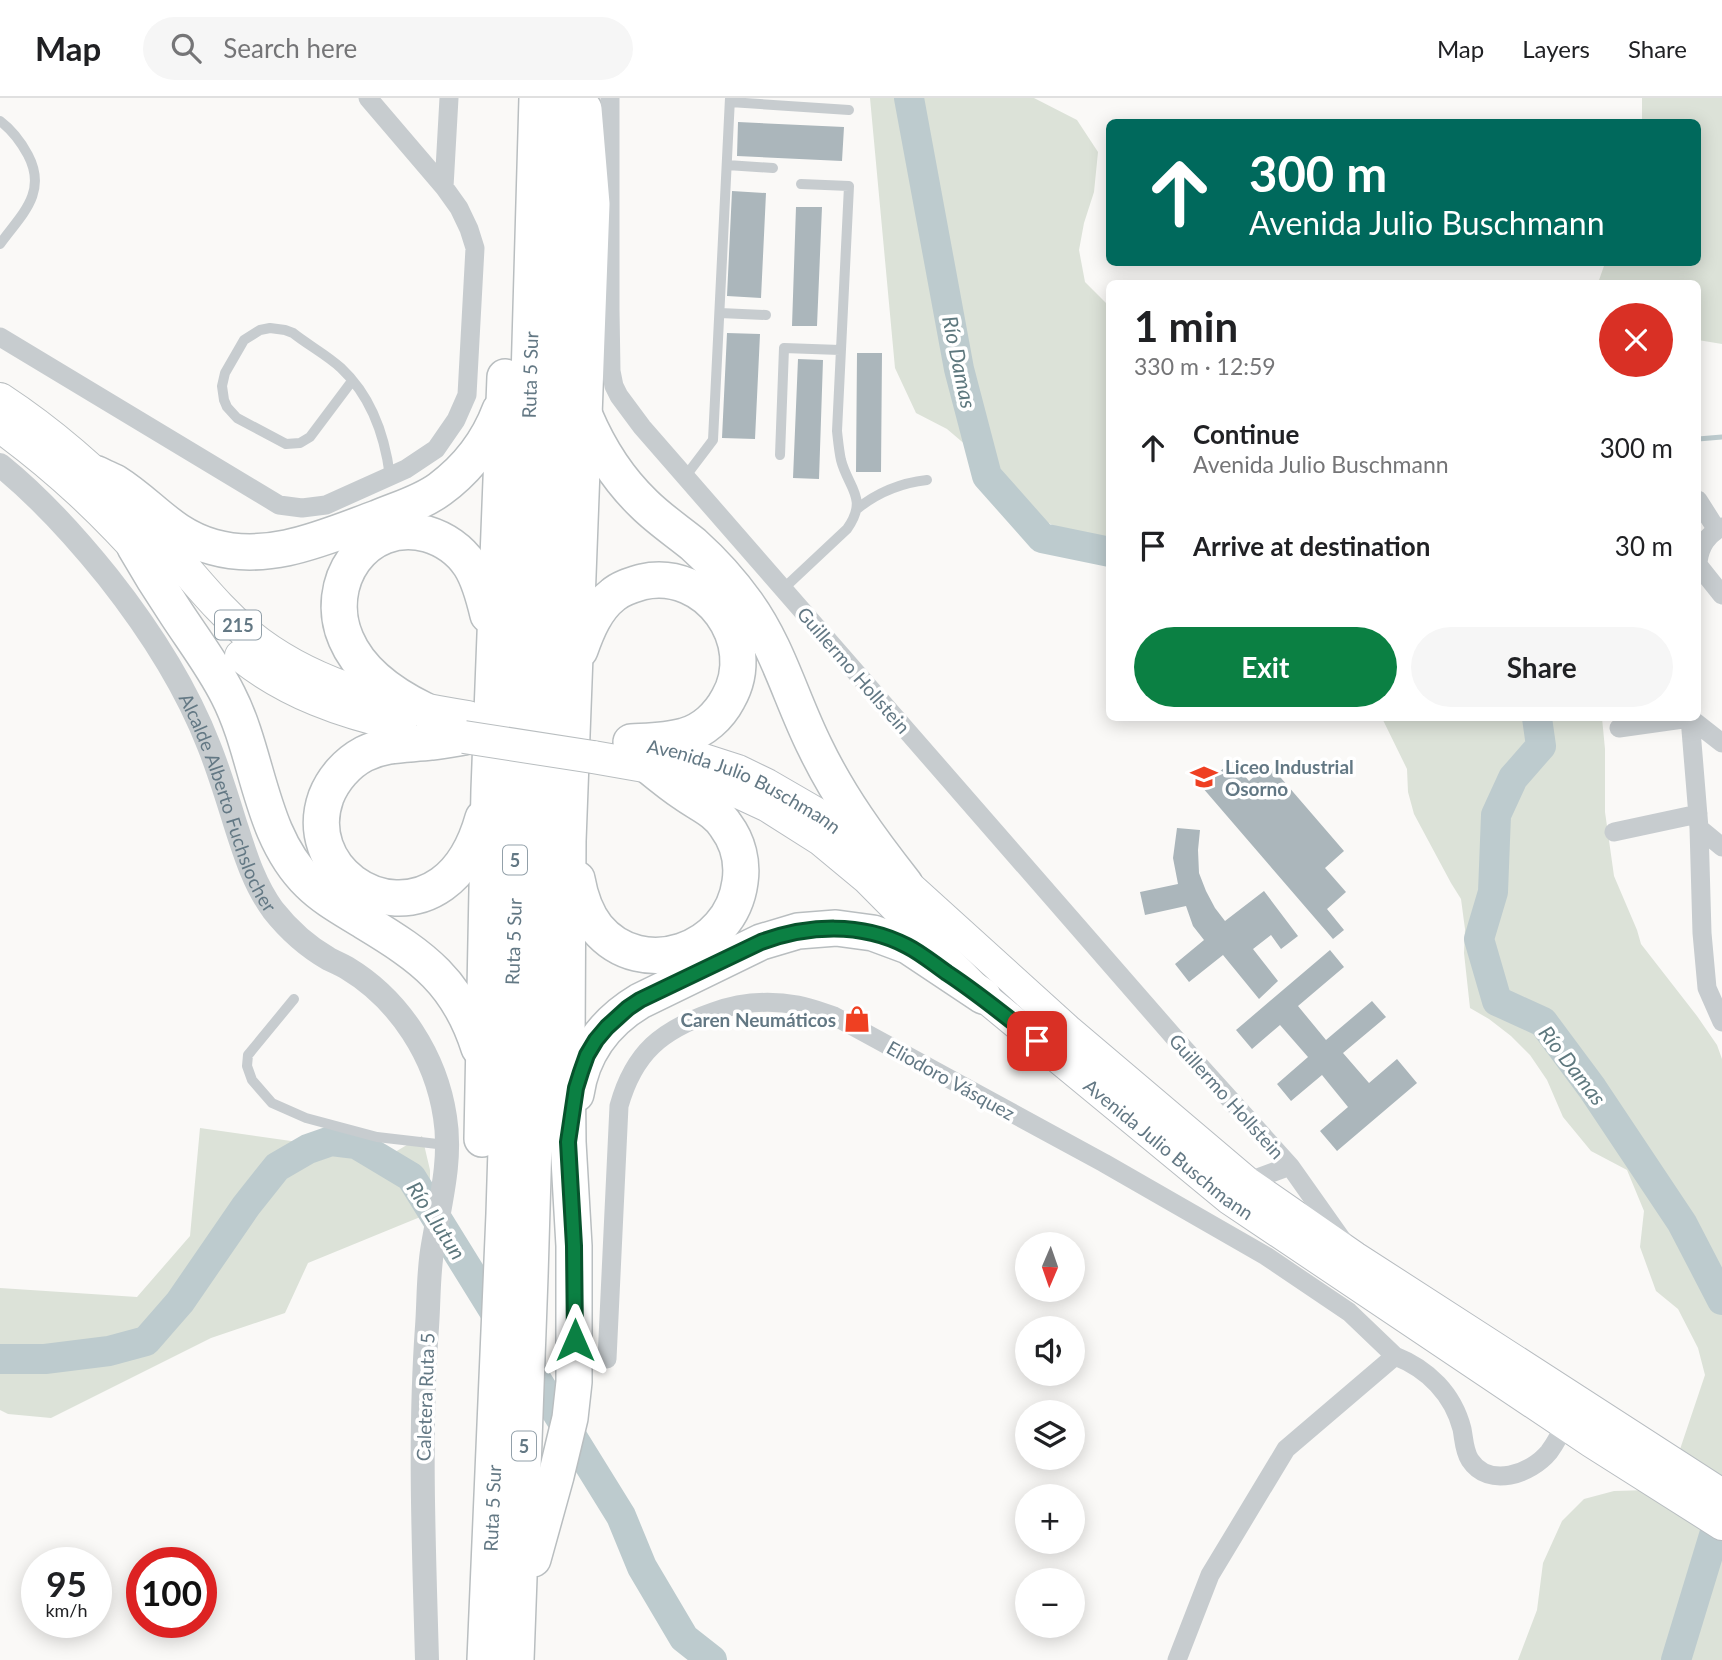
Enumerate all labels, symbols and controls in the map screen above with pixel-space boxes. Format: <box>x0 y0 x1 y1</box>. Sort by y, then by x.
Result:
search box <box>143 17 633 80</box>
text: Map <box>35 28 101 68</box>
icon: search <box>167 29 205 67</box>
text: Search here <box>223 32 357 64</box>
text: Map <box>1437 34 1484 63</box>
text: Layers <box>1522 34 1590 63</box>
text: Share <box>1628 34 1687 63</box>
text: 300 m <box>1249 144 1387 202</box>
icon: ahead <box>1134 147 1225 238</box>
text: Avenida Julio Buschmann <box>1249 203 1605 242</box>
text: 1 min <box>1134 301 1238 351</box>
button: close <box>1599 303 1673 377</box>
water label: Río Damas <box>938 314 982 410</box>
street label: Ruta 5 Sur <box>516 331 542 418</box>
text: 330 m · 12:59 <box>1134 352 1276 380</box>
text: Continue <box>1193 418 1299 450</box>
icon: ahead <box>1134 429 1172 467</box>
text: 300 m <box>1600 432 1673 464</box>
text: Avenida Julio Buschmann <box>1193 450 1449 478</box>
icon: arrive <box>1134 527 1172 565</box>
text: Arrive at destination <box>1193 530 1430 562</box>
text: 30 m <box>1615 530 1673 562</box>
street label: Guillermo Hollstein <box>793 602 915 738</box>
road number: 215 <box>215 610 261 640</box>
button: Exit <box>1134 627 1397 707</box>
button: Share <box>1411 627 1673 707</box>
street label: Alcalde Alberto Fuchslocher <box>175 689 282 916</box>
street label: Avenida Julio Buschmann <box>645 734 846 838</box>
place label: Liceo Industrial Osorno <box>1225 755 1354 800</box>
school or university icon: Liceo Industrial Osorno <box>1189 762 1219 792</box>
road number: 5 <box>503 846 527 874</box>
street label: Ruta 5 Sur <box>500 898 525 985</box>
shop icon: Caren Neumáticos <box>842 1004 872 1034</box>
place label: Caren Neumáticos <box>680 1008 836 1031</box>
pin <box>1007 1011 1067 1071</box>
water label: Río Damas <box>1534 1020 1612 1110</box>
icon: arrive <box>1018 1022 1056 1060</box>
street label: Guillermo Hollstein <box>1165 1029 1289 1163</box>
street label: Eliodoro Vásquez <box>883 1035 1019 1125</box>
street label: Avenida Julio Buschmann <box>1080 1073 1258 1224</box>
water label: Río Llutun <box>402 1176 472 1264</box>
north arrow <box>1015 1232 1085 1302</box>
map controls <box>1015 1232 1085 1638</box>
position arrow <box>538 1303 612 1377</box>
button: sound <box>1015 1316 1085 1386</box>
street label: Caletera Ruta 5 <box>411 1332 439 1462</box>
button: layers <box>1015 1400 1085 1470</box>
road number: 5 <box>512 1432 536 1461</box>
street label: Ruta 5 Sur <box>478 1464 505 1552</box>
button: + <box>1015 1484 1085 1554</box>
speed limit sign: 100 <box>126 1547 217 1638</box>
text: 95 <box>46 1562 87 1604</box>
button: − <box>1015 1568 1085 1638</box>
text: km/h <box>45 1599 88 1621</box>

